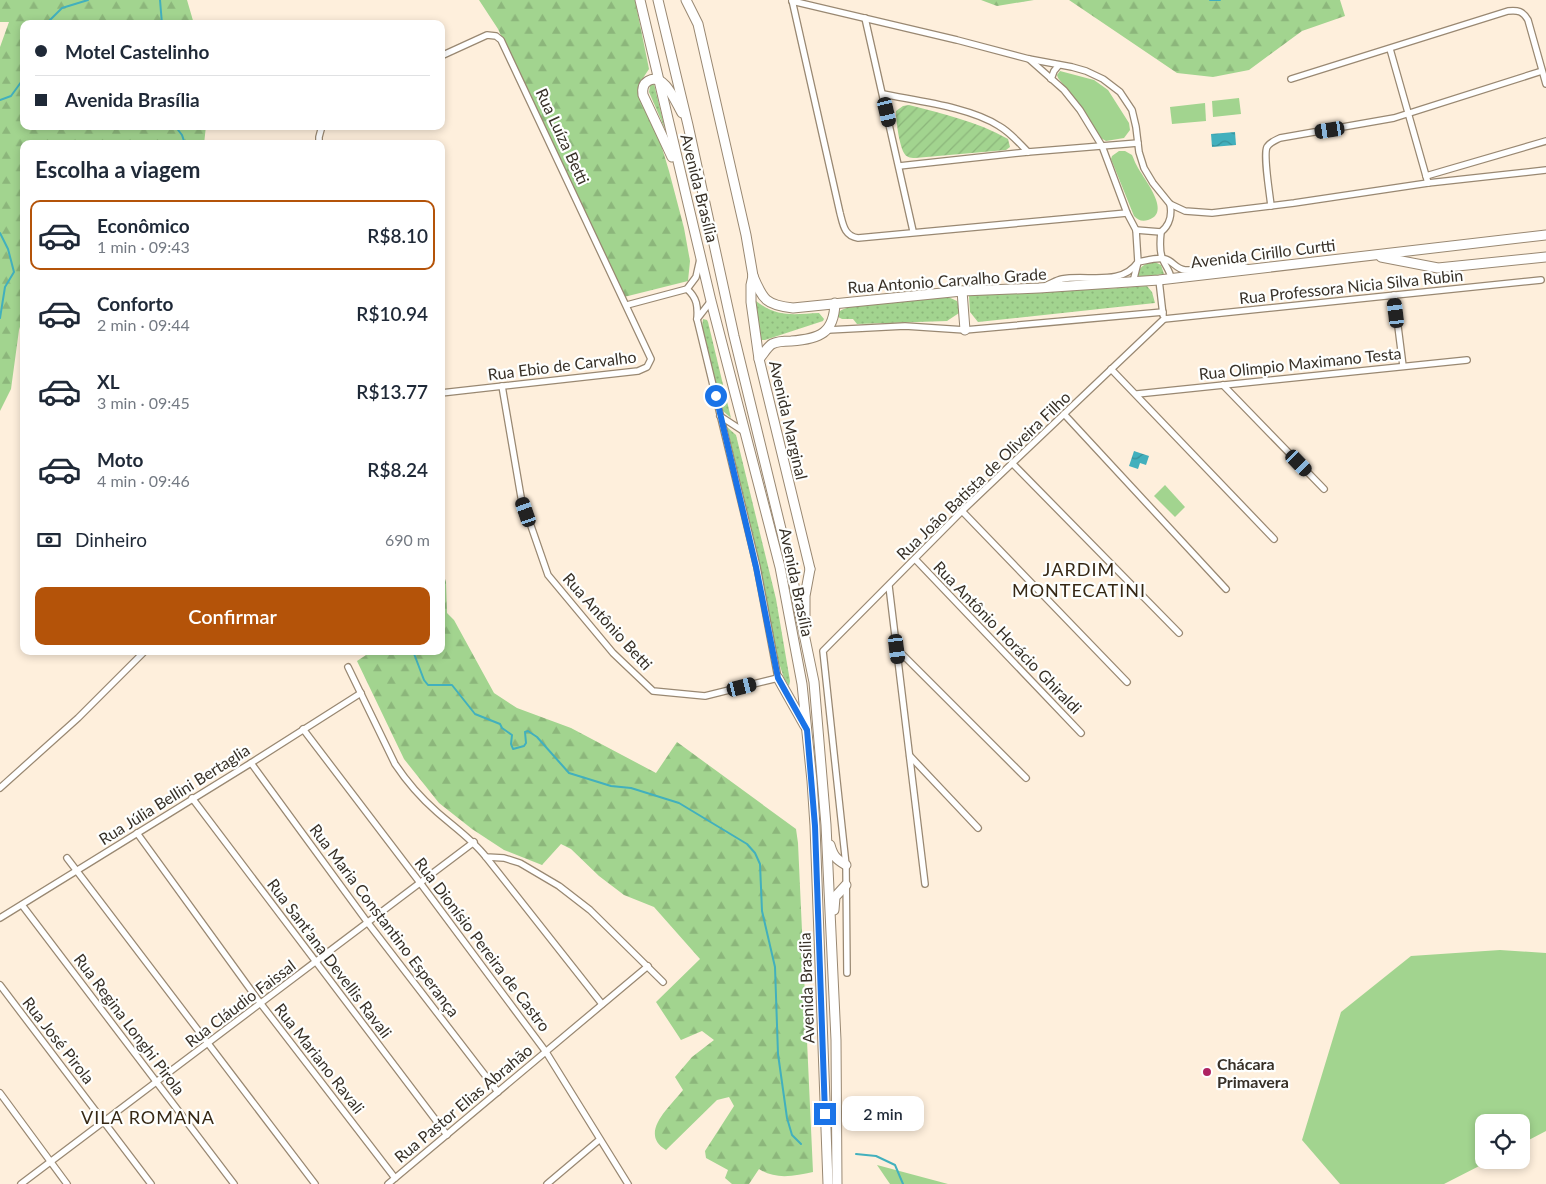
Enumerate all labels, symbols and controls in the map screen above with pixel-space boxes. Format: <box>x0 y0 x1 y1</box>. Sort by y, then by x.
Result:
text: Motel Castelinho <box>65 40 209 63</box>
street label: Rua Luíza Betti <box>532 85 594 187</box>
text: Avenida Brasília <box>65 88 200 111</box>
car <box>876 96 897 128</box>
car <box>1314 120 1345 140</box>
street label: Avenida Brasília <box>677 132 723 244</box>
text: Escolha a viagem <box>35 156 201 183</box>
icon: car <box>37 213 82 258</box>
text: Econômico <box>97 214 190 237</box>
text: R$8.10 <box>367 224 428 247</box>
street label: Avenida Cirillo Curtti <box>1190 235 1336 271</box>
text: 1 min · 09:43 <box>97 237 190 256</box>
street label: Rua Antonio Carvalho Grade <box>847 264 1047 296</box>
street label: Rua Professora Nicia Silva Rubin <box>1238 265 1464 307</box>
icon: car <box>37 291 82 336</box>
text: Conforto <box>97 292 173 315</box>
car <box>1386 297 1405 329</box>
text: R$10.94 <box>356 302 428 325</box>
text: 2 min · 09:44 <box>97 315 190 334</box>
street label: Rua Olimpio Maximano Testa <box>1198 343 1402 383</box>
street label: Rua Ebio de Carvalho <box>487 346 637 384</box>
street label: Avenida Marginal <box>766 359 812 481</box>
icon: car <box>37 369 82 414</box>
text: XL <box>97 370 120 393</box>
text: R$13.77 <box>356 380 428 403</box>
route start <box>705 385 727 407</box>
street label: Rua João Batista de Oliveira Filho <box>892 387 1074 563</box>
text: 3 min · 09:45 <box>97 393 190 412</box>
icon: car <box>37 447 82 492</box>
car <box>1283 447 1314 479</box>
text: Moto <box>97 448 143 471</box>
text: R$8.24 <box>367 458 428 481</box>
text: 4 min · 09:46 <box>97 471 190 490</box>
car <box>514 495 537 529</box>
icon: cash <box>35 526 63 554</box>
street label: Avenida Brasília <box>776 526 818 638</box>
text: Dinheiro <box>75 528 147 551</box>
text: 690 m <box>385 530 430 549</box>
street label: Rua Antônio Horácio Ghiraldi <box>930 557 1086 717</box>
district label: JARDIM MONTECATINI <box>1012 558 1146 601</box>
street label: Rua Antônio Betti <box>559 569 657 673</box>
button: Confirmar <box>35 587 430 645</box>
car <box>887 633 906 665</box>
car <box>725 676 758 698</box>
street label: Rua Júlia Bellini Bertaglia <box>95 740 253 848</box>
street label: Rua Maria Constantino Esperança <box>306 820 464 1020</box>
street label: Rua Dionísio Pereira de Castro <box>411 853 555 1035</box>
street label: Rua Sant'ana Devellis Ravali <box>264 875 396 1041</box>
street label: Avenida Brasília <box>795 932 817 1044</box>
street label: Rua Regina Longhi Pirola <box>71 949 189 1099</box>
street label: Rua Cláudio Faissal <box>181 955 299 1051</box>
street label: Rua José Pirola <box>19 993 99 1087</box>
street label: Rua Mariano Ravali <box>271 999 369 1117</box>
street label: Rua Pastor Elias Abrahão <box>390 1040 536 1166</box>
place label: Chácara Primavera <box>1217 1054 1289 1091</box>
marker: Chácara Primavera <box>1201 1066 1213 1078</box>
callout: 2 min <box>842 1096 925 1132</box>
route end <box>814 1103 836 1125</box>
text: 2 min <box>863 1104 903 1123</box>
district label: VILA ROMANA <box>81 1106 215 1128</box>
map controls <box>1475 1114 1530 1169</box>
button: locate <box>1475 1114 1530 1169</box>

